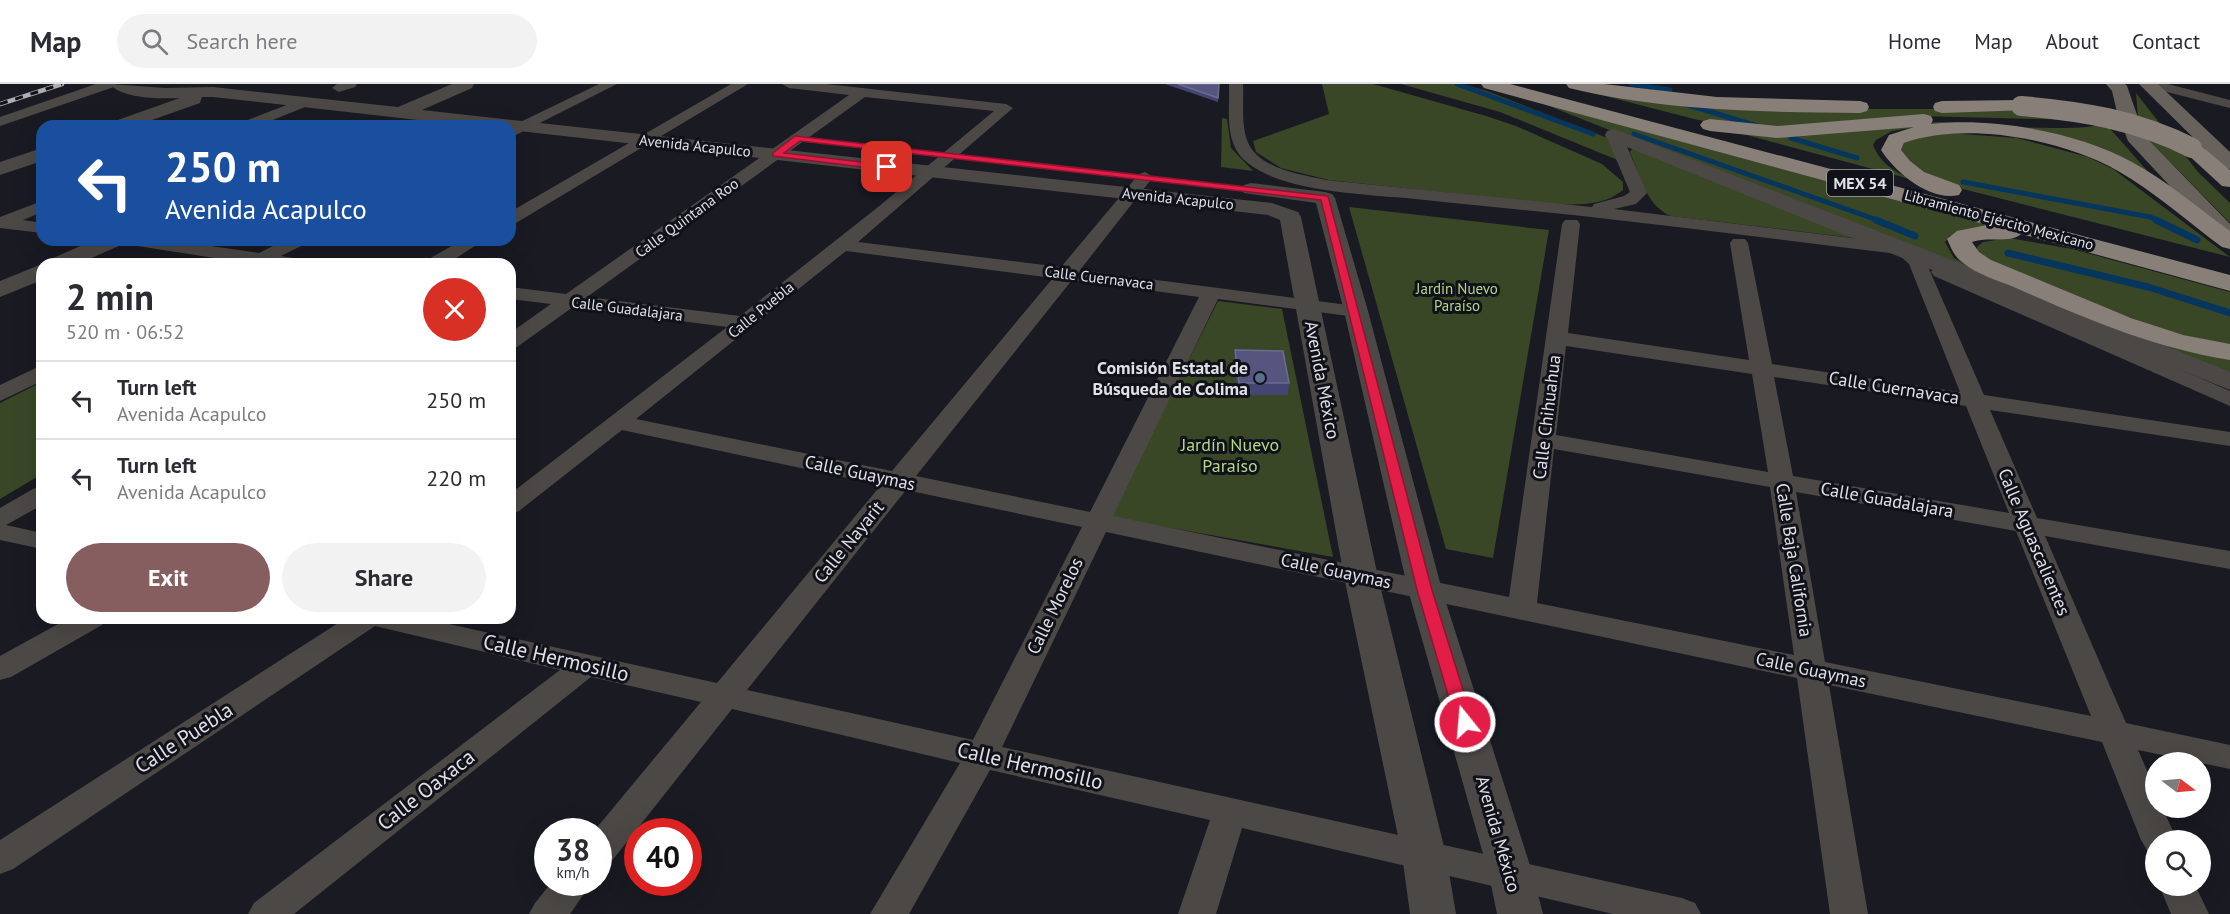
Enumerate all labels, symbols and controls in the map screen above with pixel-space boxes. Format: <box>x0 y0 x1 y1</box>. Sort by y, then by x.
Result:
search box <box>117 14 537 68</box>
text: Map <box>30 23 81 60</box>
icon: search <box>138 25 171 58</box>
text: Search here <box>186 27 297 55</box>
text: Home <box>1888 28 1941 55</box>
text: Map <box>1974 28 2013 55</box>
text: About <box>2046 28 2099 55</box>
text: Contact <box>2132 28 2200 55</box>
street label: Avenida Acapulco <box>638 130 752 161</box>
text: 250 m <box>165 139 281 194</box>
pin <box>861 141 912 192</box>
icon: left <box>66 144 144 222</box>
icon: arrive <box>870 150 903 183</box>
road number: MEX 54 <box>1827 170 1893 196</box>
street label: Calle Quintana Roo <box>631 174 742 261</box>
street label: Avenida Acapulco <box>1121 183 1235 214</box>
street label: Libramiento Ejército Mexicano <box>1902 185 2096 254</box>
text: Avenida Acapulco <box>165 192 367 226</box>
street label: Calle Cuernavaca <box>1043 261 1155 294</box>
text: 2 min <box>66 273 154 320</box>
street label: Calle Puebla <box>724 277 798 342</box>
button: close <box>423 278 486 341</box>
park label: Jardin Nuevo Paraíso <box>1415 279 1498 315</box>
street label: Calle Guadalajara <box>570 292 684 325</box>
text: 520 m · 06:52 <box>66 319 184 345</box>
street label: Avenida México <box>1300 319 1345 441</box>
street label: Calle Chihuahua <box>1527 353 1566 481</box>
place label: Comisión Estatal de Búsqueda de Colima <box>1093 356 1248 400</box>
street label: Calle Cuernavaca <box>1827 366 1961 409</box>
marker: Comisión Estatal de Búsqueda de Colima <box>1253 371 1267 385</box>
text: Turn left <box>117 373 197 401</box>
icon: left <box>66 384 99 417</box>
text: 250 m <box>426 386 486 414</box>
text: Avenida Acapulco <box>117 401 266 427</box>
park label: Jardín Nuevo Paraíso <box>1180 433 1279 477</box>
street label: Calle Guaymas <box>803 450 918 495</box>
text: Turn left <box>117 451 197 479</box>
icon: left <box>66 462 99 495</box>
text: 220 m <box>426 464 486 492</box>
street label: Calle Aguascalientes <box>1993 465 2076 619</box>
street label: Calle Guadalajara <box>1819 476 1955 523</box>
text: Avenida Acapulco <box>117 479 266 505</box>
street label: Calle Baja California <box>1771 481 1818 638</box>
street label: Calle Nayarit <box>809 496 889 587</box>
button: Exit <box>66 543 270 612</box>
button: Share <box>282 543 486 612</box>
street label: Calle Guaymas <box>1279 548 1394 593</box>
street label: Calle Morelos <box>1021 554 1088 658</box>
street label: Calle Hermosillo <box>481 628 632 687</box>
street label: Calle Guaymas <box>1754 647 1869 692</box>
position arrow <box>1433 690 1497 754</box>
street label: Calle Puebla <box>130 696 238 779</box>
street label: Calle Hermosillo <box>955 736 1106 795</box>
street label: Calle Oaxaca <box>371 743 480 836</box>
north arrow <box>2145 752 2211 818</box>
map controls <box>2145 752 2211 896</box>
street label: Avenida México <box>1471 773 1526 895</box>
speed limit sign: 40 <box>624 818 702 896</box>
text: 38 <box>556 830 590 869</box>
button: search <box>2145 830 2211 896</box>
text: km/h <box>557 863 589 882</box>

